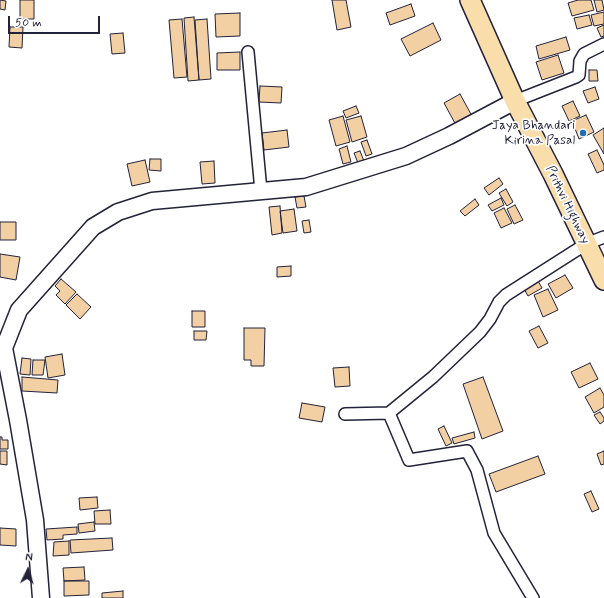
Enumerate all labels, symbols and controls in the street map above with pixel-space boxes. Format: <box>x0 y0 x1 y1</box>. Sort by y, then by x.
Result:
scale bar <box>10 8 102 34</box>
text: 50 m <box>15 15 42 31</box>
place label: Jaya Bhandari Kirina Pasal <box>492 118 575 149</box>
marker: Jaya Bhandari Kirina Pasal <box>578 128 588 138</box>
street label: Prithvi Highway <box>541 163 593 247</box>
north arrow <box>8 550 48 590</box>
text: N <box>25 551 33 565</box>

